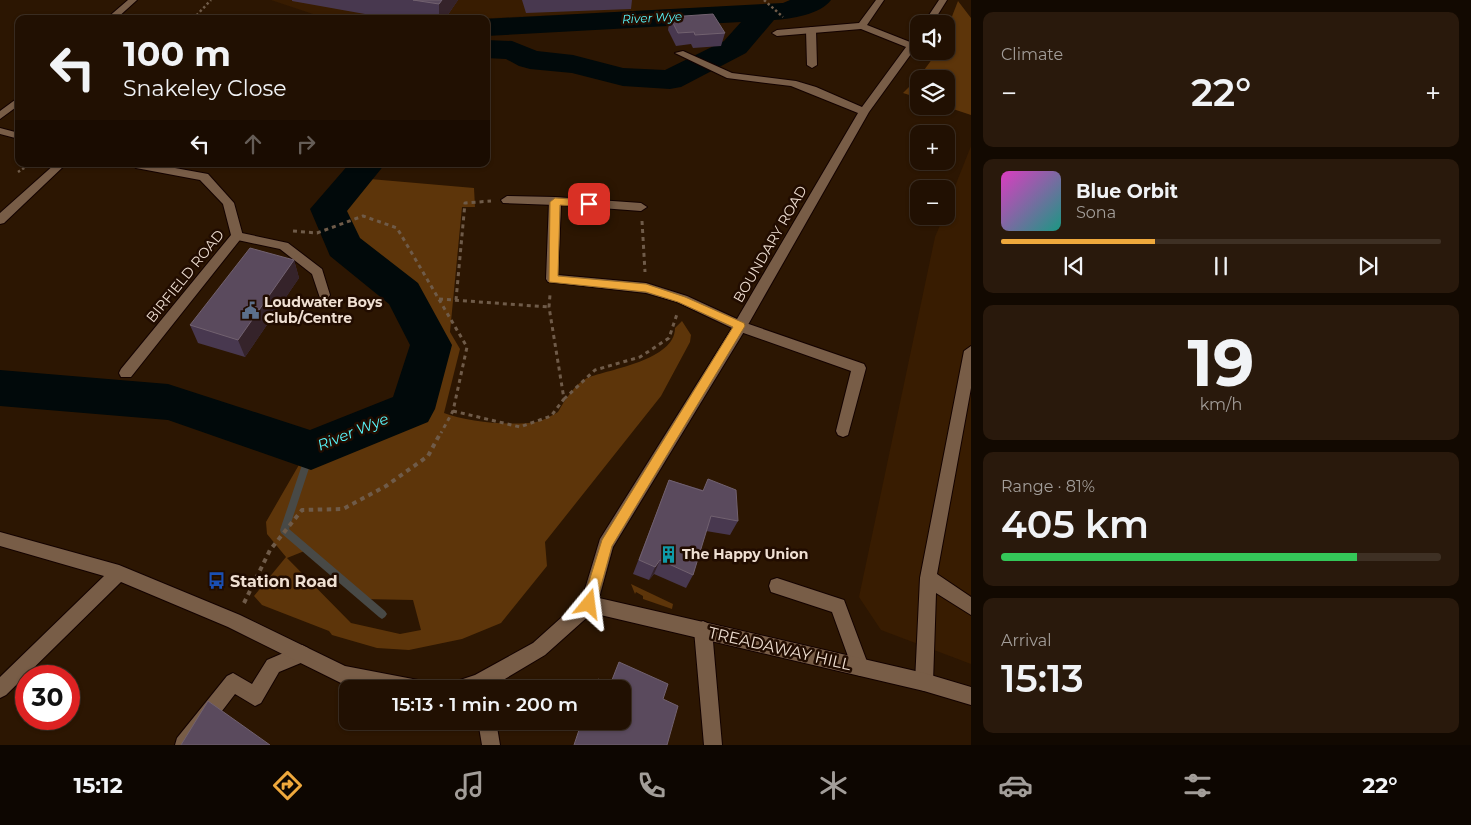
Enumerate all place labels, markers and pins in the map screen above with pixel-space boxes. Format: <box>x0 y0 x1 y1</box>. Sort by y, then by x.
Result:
pin <box>568 183 610 225</box>
place label: Loudwater Boys Club/Centre <box>264 293 383 327</box>
public building icon: Loudwater Boys Club/Centre <box>240 300 260 320</box>
building icon: The Happy Union <box>658 544 678 564</box>
place label: The Happy Union <box>682 545 808 563</box>
bus stop icon: Station Road <box>206 571 226 591</box>
place label: Station Road <box>230 572 338 591</box>

